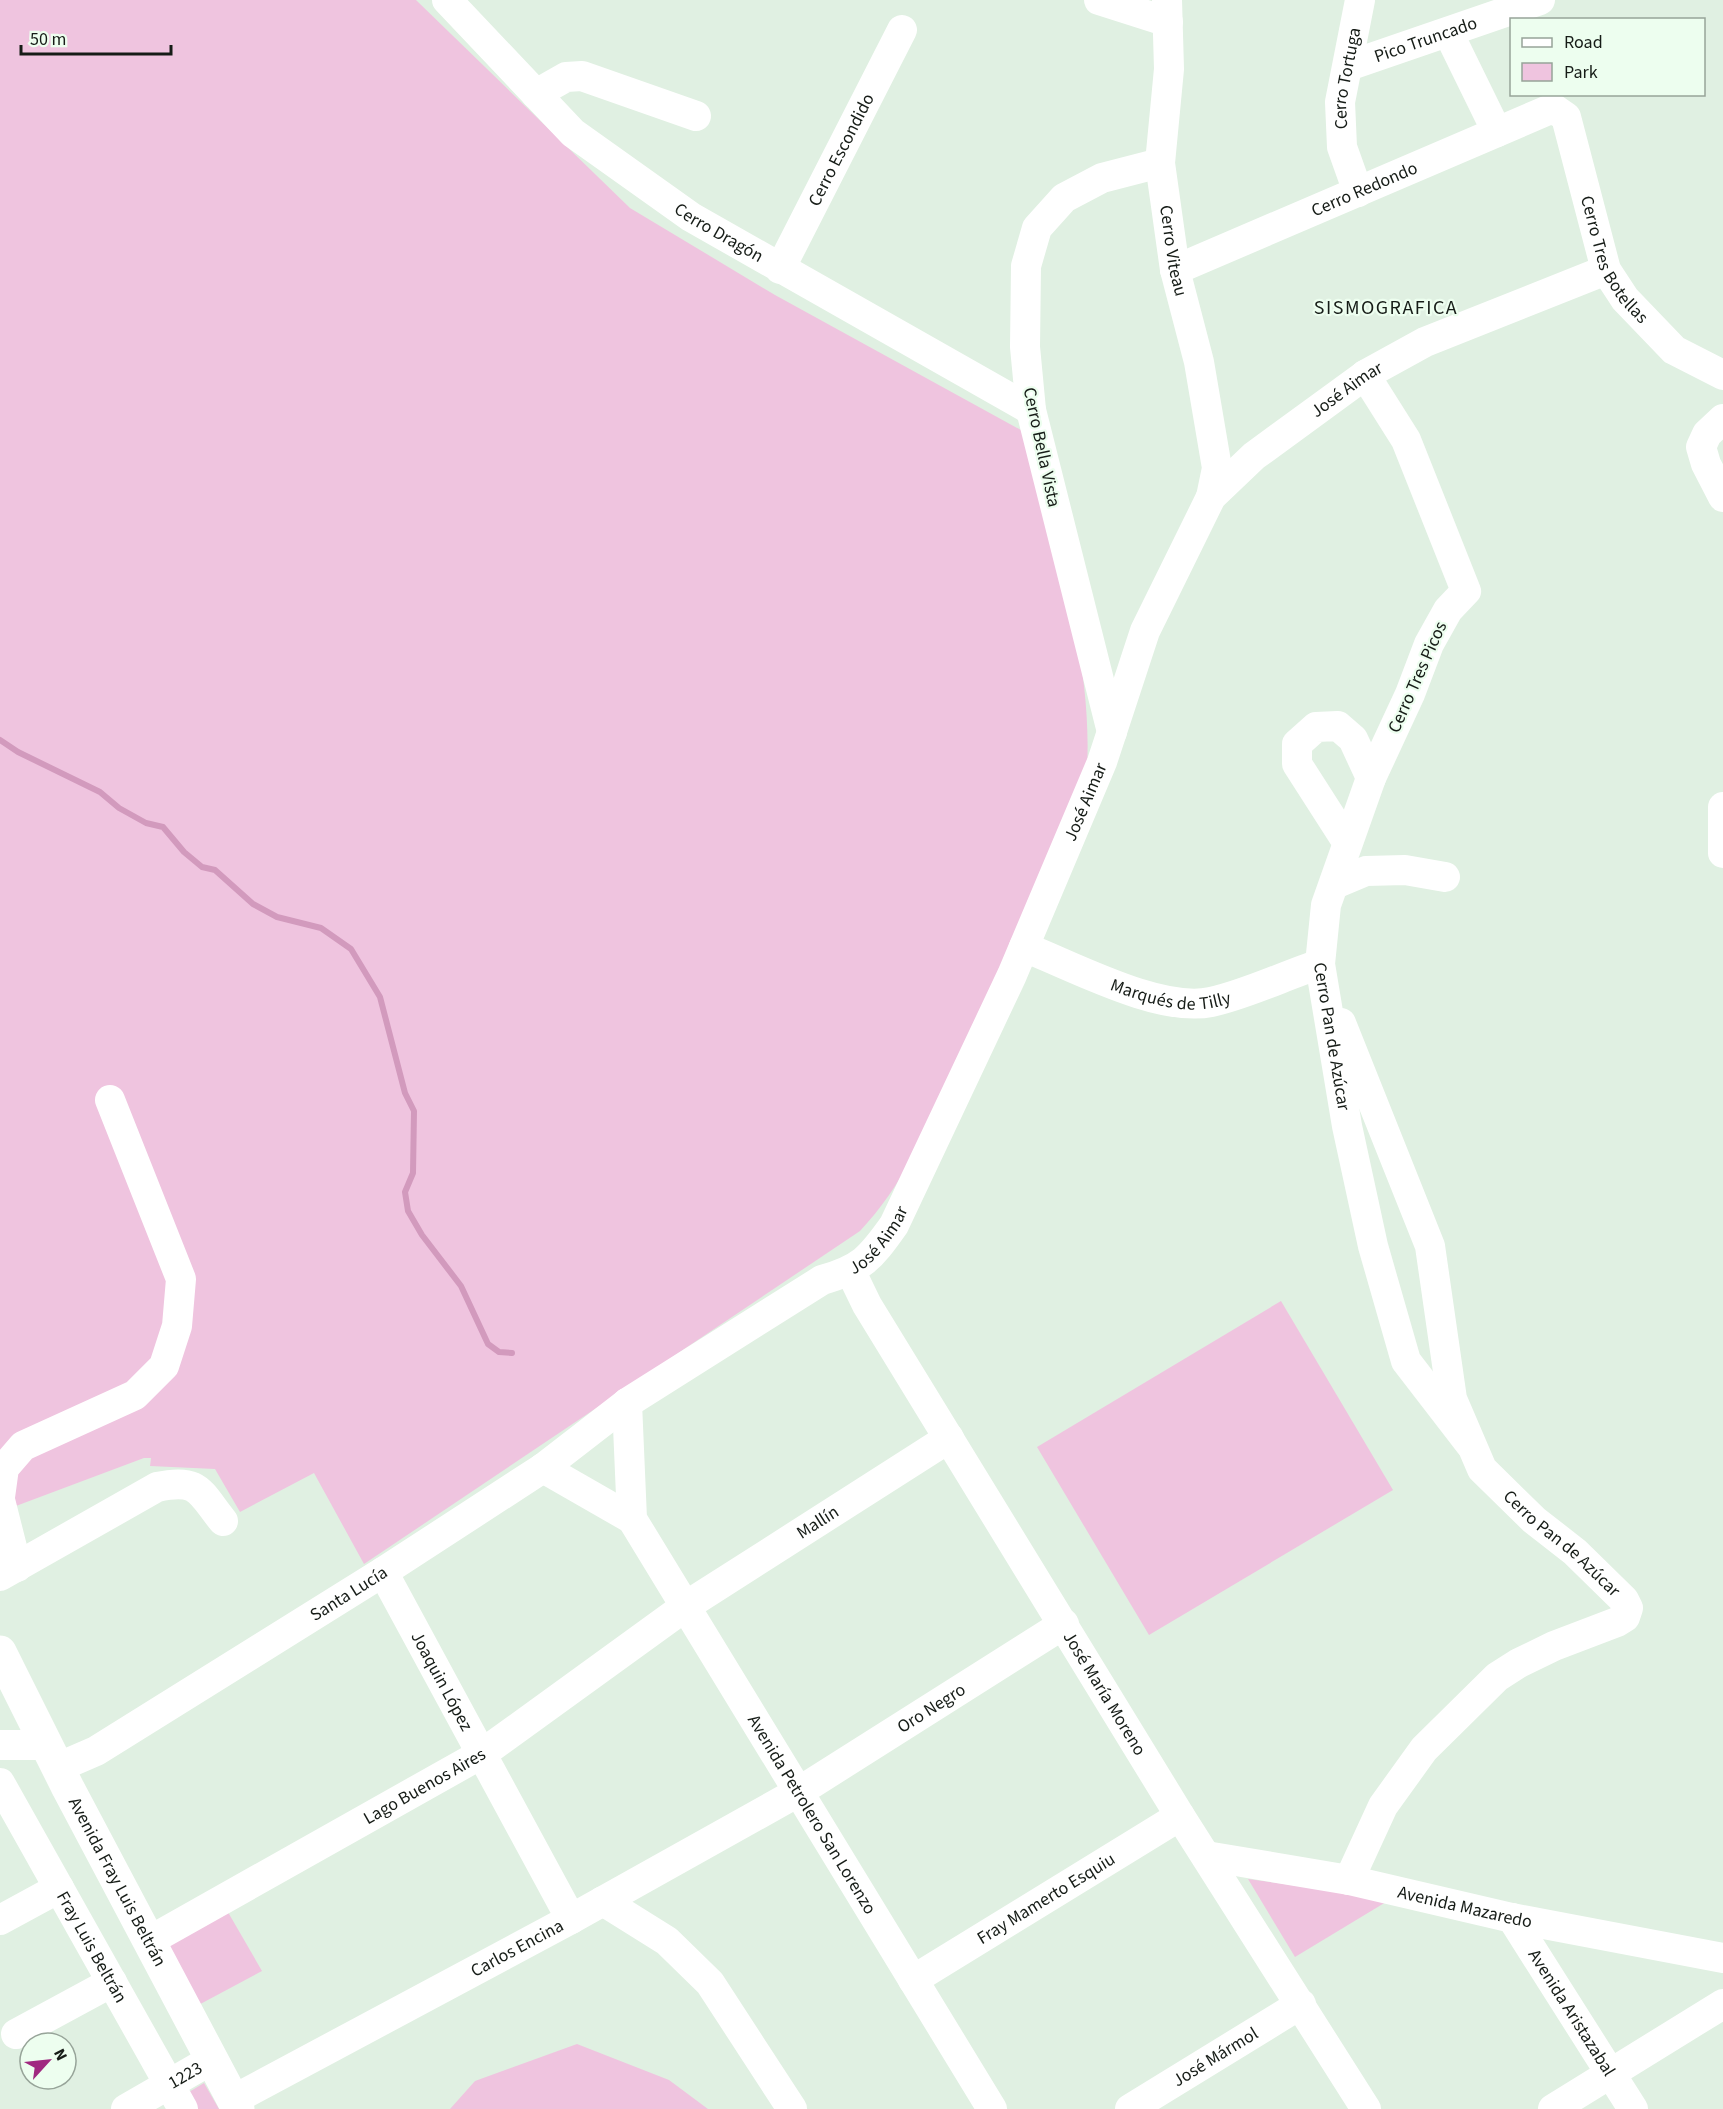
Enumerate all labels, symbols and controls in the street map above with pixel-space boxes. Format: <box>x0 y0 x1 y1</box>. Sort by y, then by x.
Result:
street label: Pico Truncado <box>1371 11 1481 69</box>
scale bar <box>21 18 171 56</box>
legend <box>1510 18 1705 96</box>
street label: Cerro Tortuga <box>1328 25 1367 130</box>
text: 50 m <box>30 27 66 52</box>
text: Road <box>1564 30 1603 55</box>
text: Park <box>1564 60 1598 85</box>
street label: Cerro Escondido <box>802 89 881 211</box>
street label: Cerro Redondo <box>1308 156 1422 223</box>
street label: Cerro Tres Botellas <box>1574 193 1654 329</box>
street label: Cerro Dragón <box>669 197 768 269</box>
street label: Cerro Viteau <box>1153 203 1193 299</box>
district label: SISMOGRAFICA <box>1314 294 1458 322</box>
street label: José Aimar <box>1306 355 1388 424</box>
street label: Cerro Bella Vista <box>1017 385 1066 509</box>
street label: Cerro Tres Picos <box>1382 618 1453 737</box>
street label: José Aimar <box>1058 758 1114 845</box>
street label: Cerro Pan de Azúcar <box>1307 961 1356 1113</box>
street label: Marqués de Tilly <box>1107 973 1234 1017</box>
street label: José Aimar <box>845 1201 915 1281</box>
street label: Cerro Pan de Azúcar <box>1497 1484 1626 1603</box>
street label: Mallín <box>792 1500 844 1545</box>
street label: Santa Lucía <box>305 1560 392 1628</box>
street label: Joaquin López <box>404 1627 479 1736</box>
street label: José María Moreno <box>1057 1627 1152 1760</box>
street label: Oro Negro <box>892 1677 971 1740</box>
street label: Avenida Petrolero San Lorenzo <box>741 1710 882 1919</box>
street label: Lago Buenos Aires <box>359 1742 490 1831</box>
street label: Avenida Fray Luis Beltrán <box>64 1793 172 1969</box>
street label: Fray Mamerto Esquiu <box>972 1847 1120 1951</box>
street label: Avenida Mazaredo <box>1395 1880 1534 1935</box>
street label: Fray Luis Beltrán <box>51 1886 131 2006</box>
street label: Carlos Encina <box>466 1913 568 1984</box>
street label: Avenida Aristazabal <box>1522 1944 1621 2081</box>
street label: José Mármol <box>1168 2021 1263 2093</box>
north arrow <box>18 2031 78 2091</box>
text: N <box>48 2045 73 2064</box>
street label: 1223 <box>163 2056 207 2095</box>

